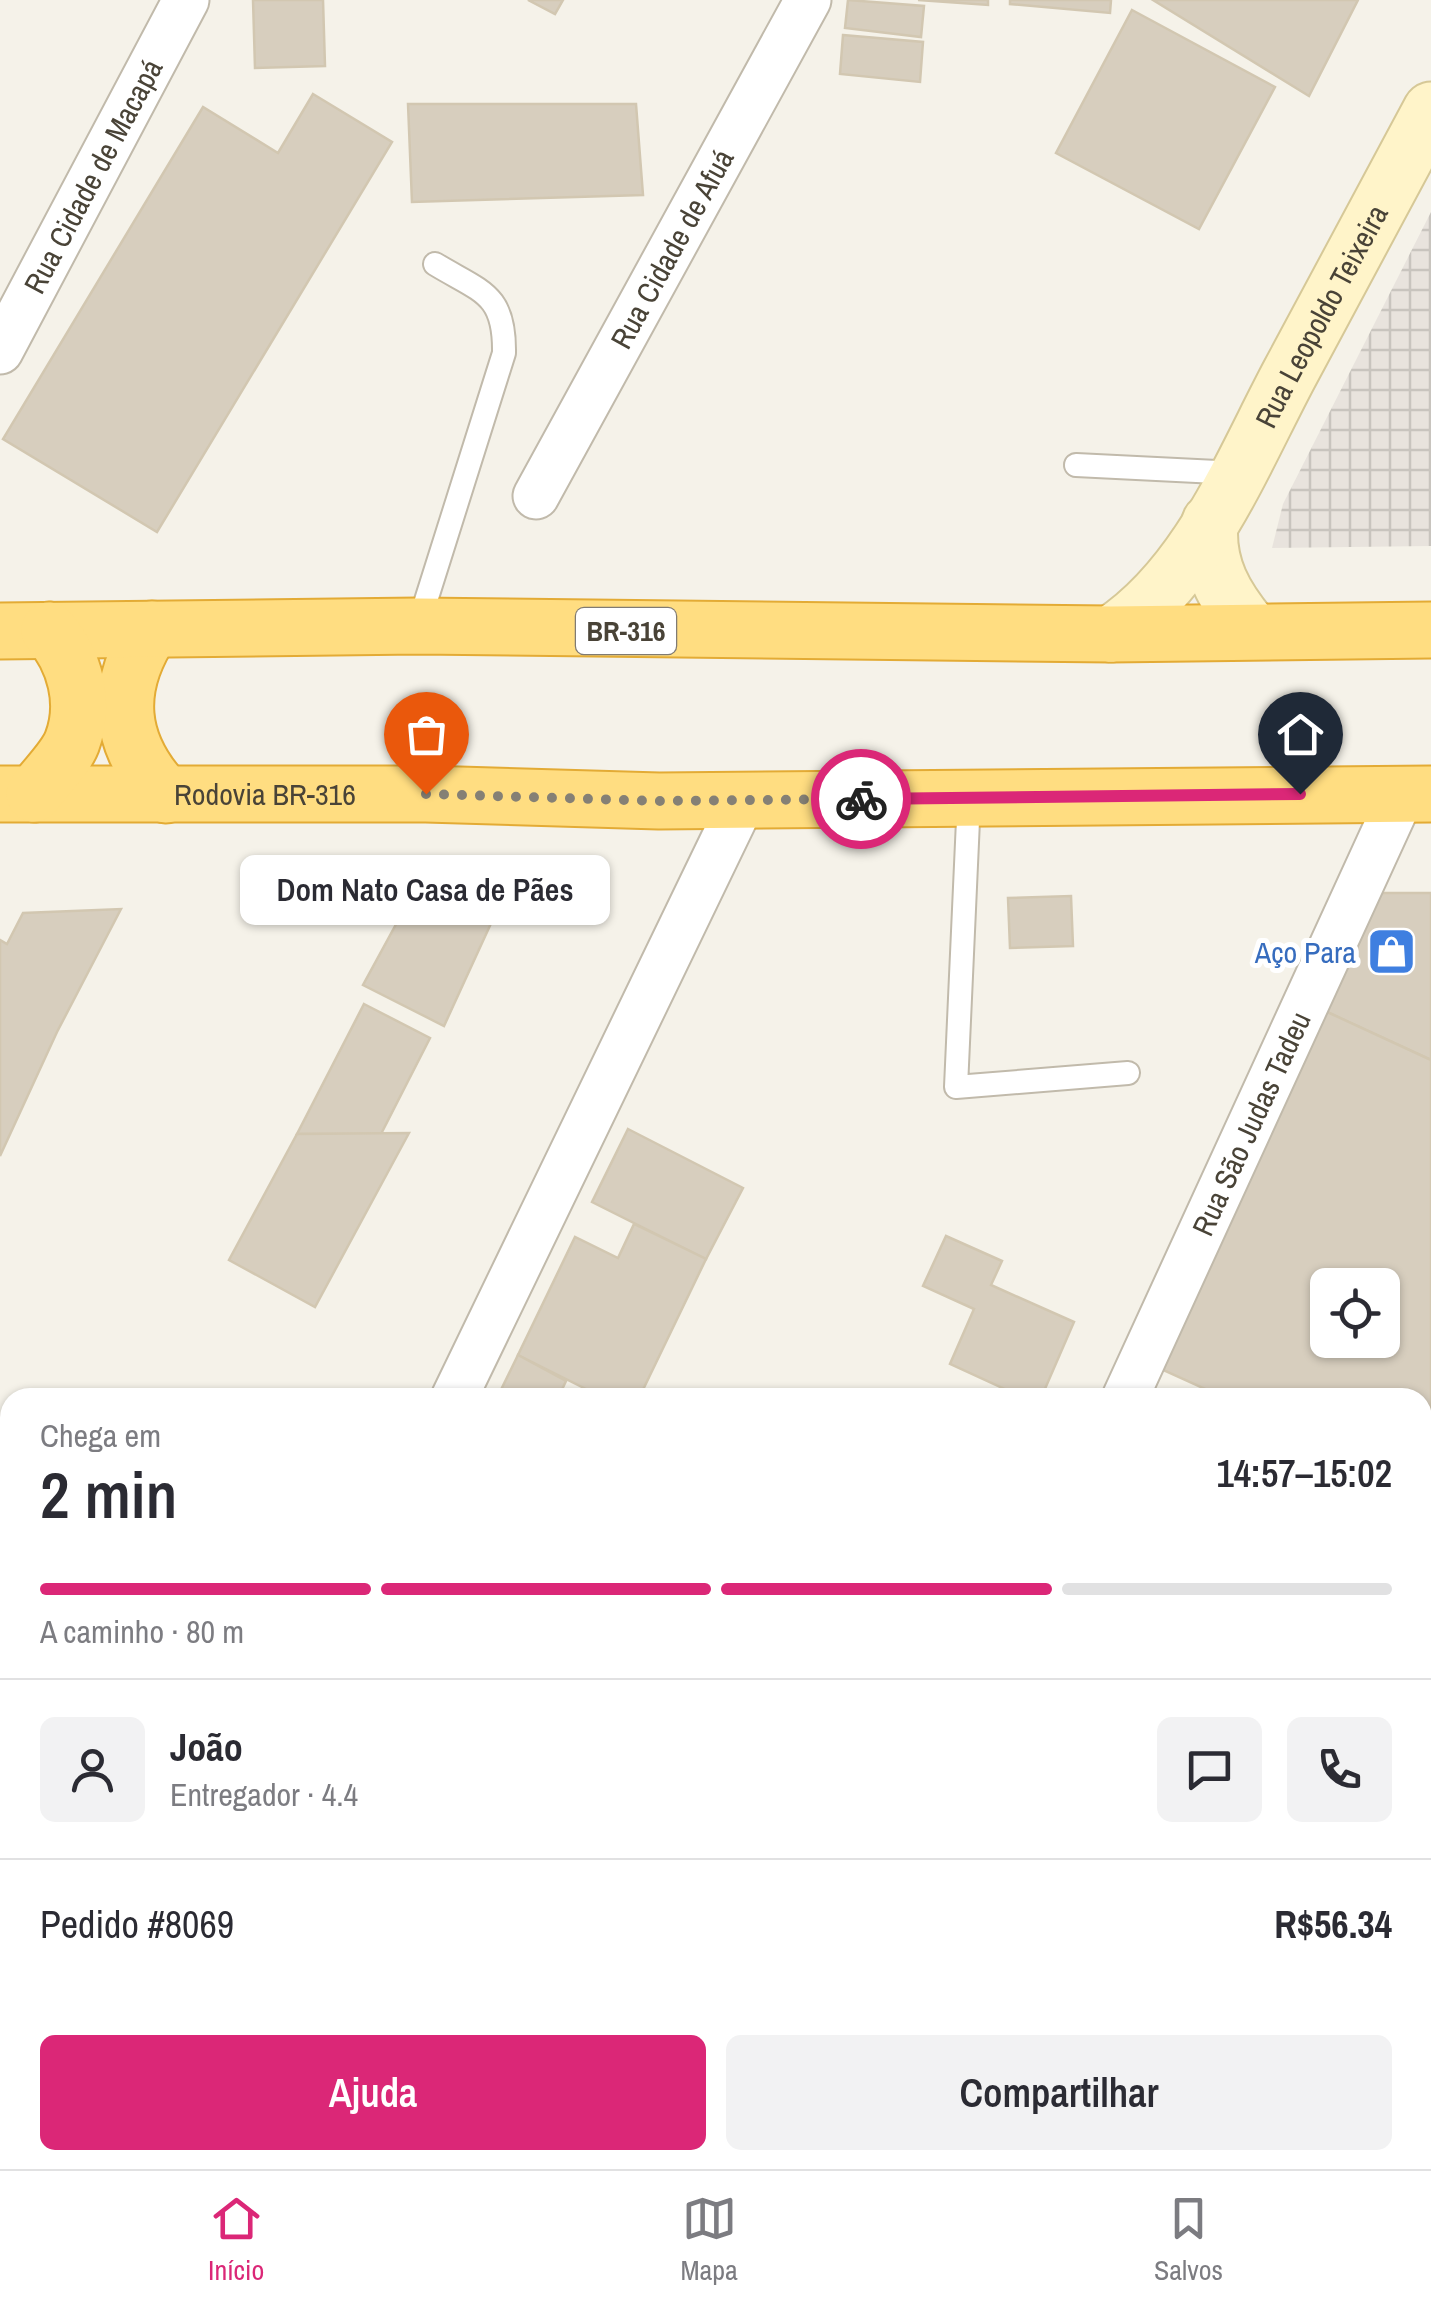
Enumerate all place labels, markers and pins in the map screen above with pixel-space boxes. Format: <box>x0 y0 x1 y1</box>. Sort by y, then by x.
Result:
pin <box>384 692 469 795</box>
pin <box>1258 692 1343 795</box>
callout: Dom Nato Casa de Pães <box>241 854 611 924</box>
shop icon: Aço Para <box>1365 926 1417 978</box>
place label: Aço Para <box>1254 932 1356 972</box>

